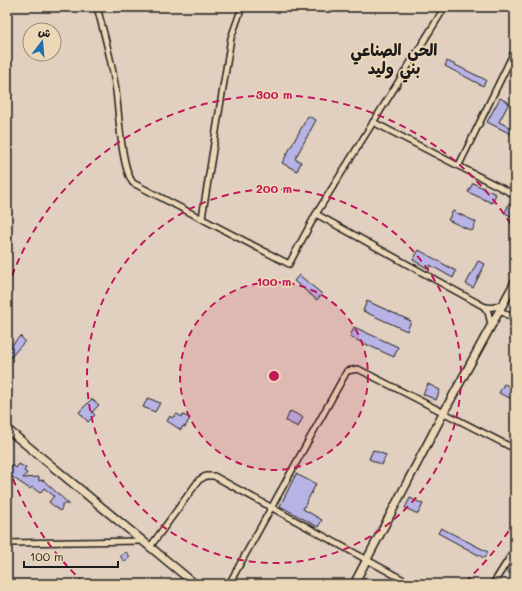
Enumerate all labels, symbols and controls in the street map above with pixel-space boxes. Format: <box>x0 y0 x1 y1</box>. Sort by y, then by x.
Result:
north arrow <box>22 22 62 62</box>
text: ش <box>37 23 53 41</box>
district label: الحي الصناعي بني وليد <box>351 39 437 83</box>
text: 300 m <box>256 86 292 102</box>
text: 200 m <box>256 180 292 196</box>
text: 100 m <box>257 273 291 289</box>
centre of rings <box>267 369 281 383</box>
scale bar <box>24 543 118 569</box>
text: 100 m <box>30 548 64 564</box>

